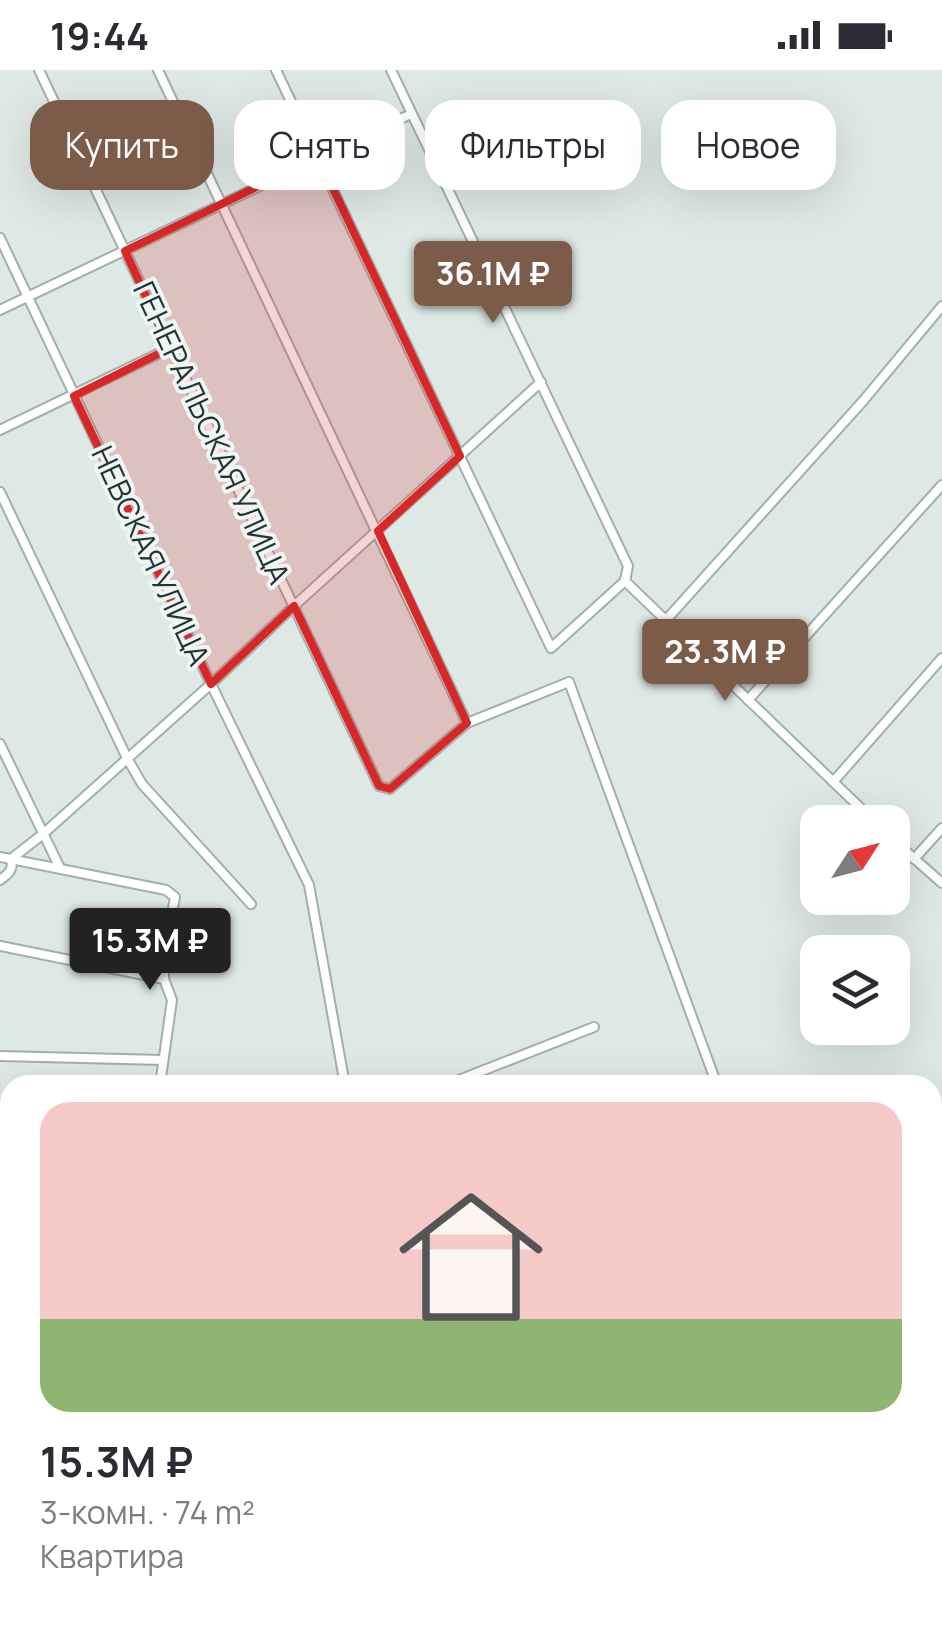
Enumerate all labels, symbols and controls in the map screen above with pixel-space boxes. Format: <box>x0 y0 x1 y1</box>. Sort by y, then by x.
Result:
text: 19:44 <box>50 9 149 61</box>
chip: Купить <box>30 100 214 190</box>
chip: Снять <box>234 100 405 190</box>
chip: Фильтры <box>425 100 641 190</box>
chip: Новое <box>661 100 836 190</box>
pin: 36.1M ₽ <box>401 241 585 326</box>
text: 36.1M ₽ <box>436 251 550 295</box>
street label: ГЕНЕРАЛЬСКАЯ УЛИЦА <box>124 274 301 590</box>
street label: НЕВСКАЯ УЛИЦА <box>83 439 220 672</box>
pin: 23.3M ₽ <box>633 619 817 704</box>
text: 23.3M ₽ <box>664 629 786 673</box>
north arrow <box>800 805 910 915</box>
map controls <box>800 805 910 1045</box>
pin: 15.3M ₽ <box>58 908 242 993</box>
text: 15.3M ₽ <box>92 918 208 962</box>
button: layers <box>800 935 910 1045</box>
icon: home <box>381 1167 561 1347</box>
text: 15.3M ₽ <box>40 1432 193 1490</box>
text: 3-комн. · 74 m² <box>40 1490 255 1534</box>
text: Квартира <box>40 1534 184 1578</box>

